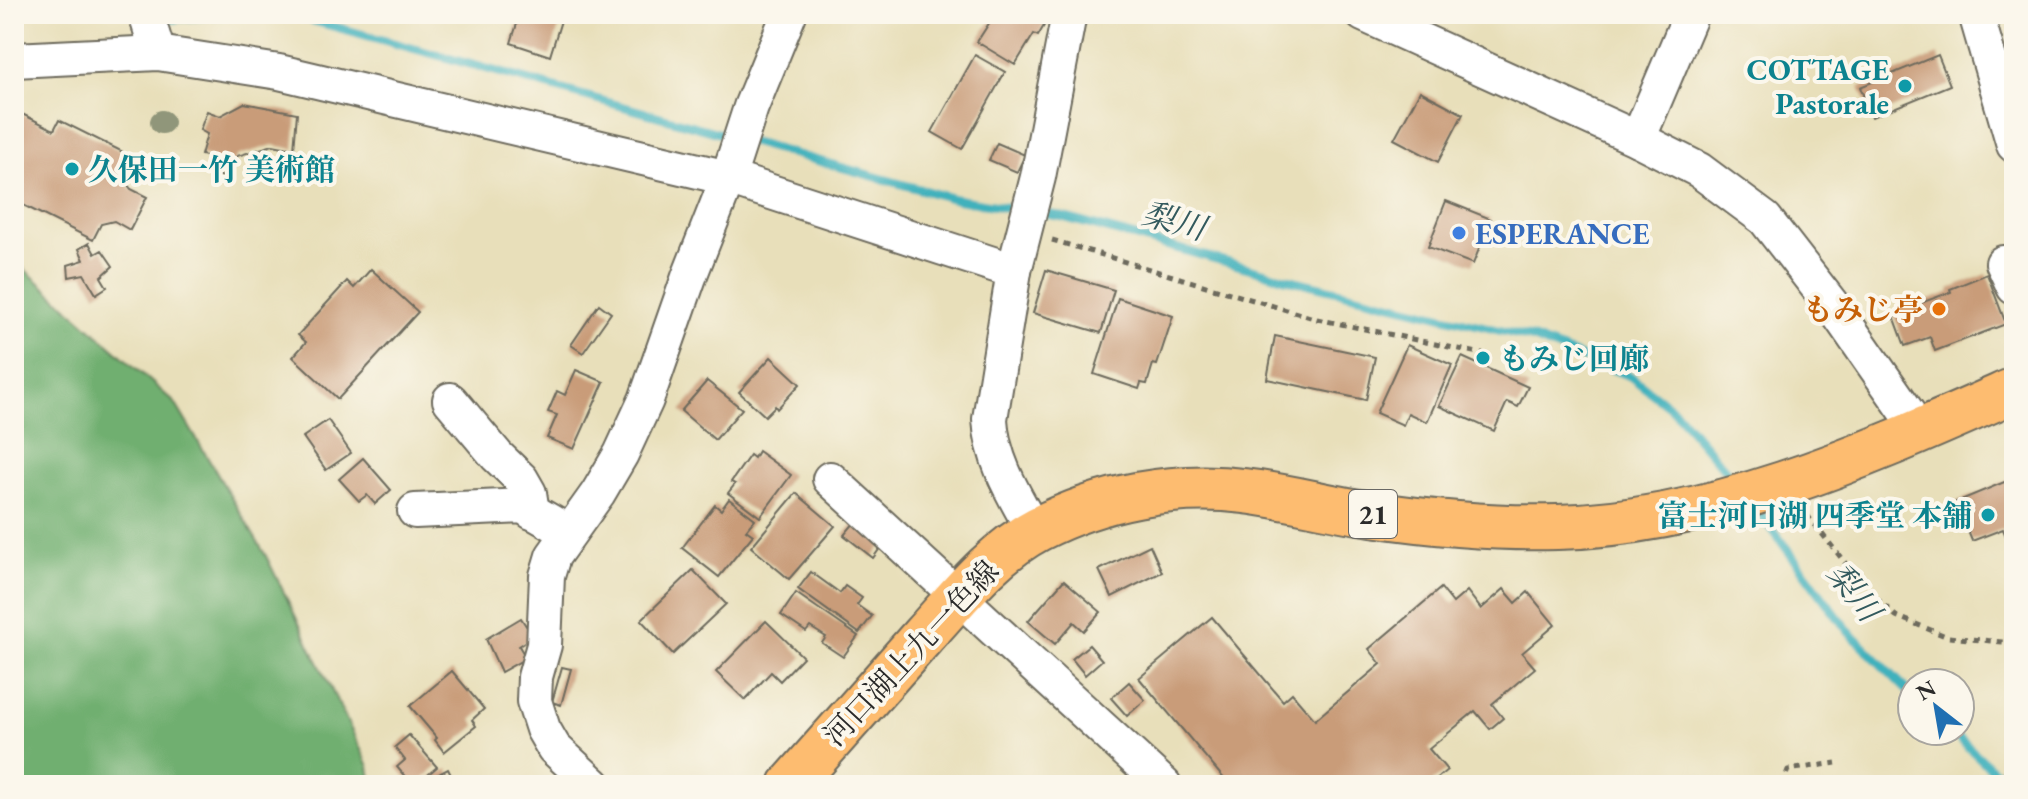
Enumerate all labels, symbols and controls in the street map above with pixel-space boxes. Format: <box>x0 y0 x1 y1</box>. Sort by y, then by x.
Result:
place label: COTTAGE Pastorale <box>1747 50 1889 123</box>
marker: COTTAGE Pastorale <box>1896 77 1914 95</box>
place label: 久保田一竹 美術館 <box>88 150 335 189</box>
marker: 久保田一竹 美術館 <box>63 160 81 178</box>
water label: 梨川 <box>1138 192 1213 250</box>
place label: ESPERANCE <box>1475 214 1650 253</box>
marker: ESPERANCE <box>1450 224 1468 242</box>
place label: もみじ亭 <box>1803 290 1923 329</box>
marker: もみじ亭 <box>1930 300 1948 318</box>
place label: もみじ回廊 <box>1499 339 1649 378</box>
marker: もみじ回廊 <box>1474 349 1492 367</box>
road number: 21 <box>1349 490 1397 538</box>
place label: 富士河口湖 四季堂 本舗 <box>1658 496 1972 535</box>
marker: 富士河口湖 四季堂 本舗 <box>1979 506 1997 524</box>
street label: 河口湖上九一色線 <box>815 552 1007 754</box>
water label: 梨川 <box>1818 554 1892 633</box>
north arrow <box>1896 667 1976 747</box>
text: N <box>1911 673 1941 707</box>

